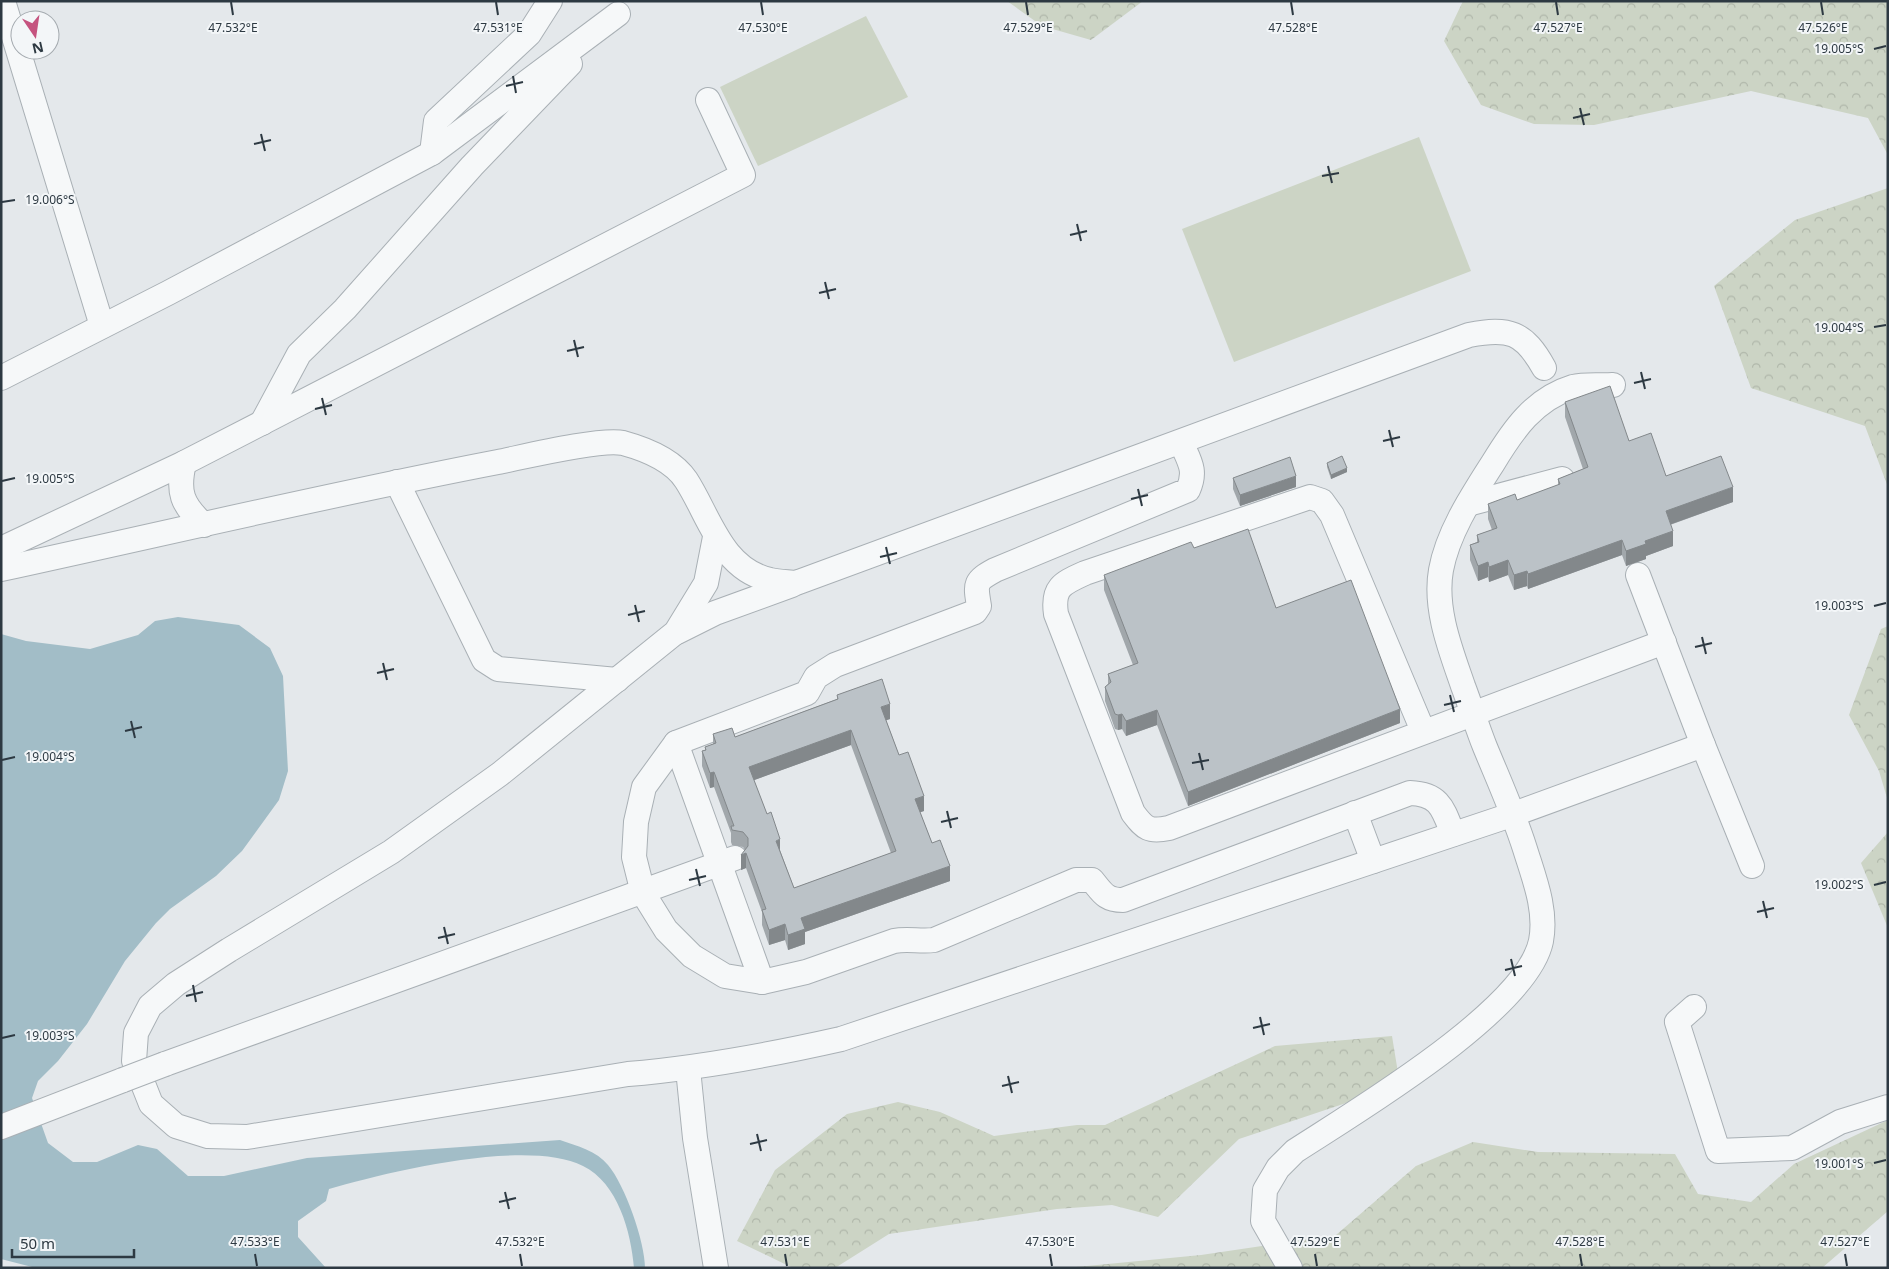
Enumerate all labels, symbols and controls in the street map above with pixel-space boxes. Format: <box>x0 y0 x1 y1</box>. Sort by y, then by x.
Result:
north arrow <box>10 10 60 60</box>
text: 47.532°E <box>208 19 258 36</box>
text: 47.531°E <box>473 19 523 36</box>
text: 47.530°E <box>738 19 788 36</box>
text: 47.529°E <box>1003 19 1053 36</box>
text: 47.528°E <box>1268 19 1318 36</box>
text: 47.527°E <box>1533 19 1583 36</box>
text: 47.526°E <box>1798 19 1848 36</box>
text: N <box>30 38 46 59</box>
text: 19.005°S <box>1814 40 1864 57</box>
text: 19.006°S <box>25 191 75 208</box>
text: 19.004°S <box>1814 319 1864 336</box>
text: 19.005°S <box>25 470 75 487</box>
text: 19.003°S <box>1814 597 1864 614</box>
text: 19.004°S <box>25 748 75 765</box>
text: 19.002°S <box>1814 876 1864 893</box>
text: 19.003°S <box>25 1027 75 1044</box>
text: 19.001°S <box>1814 1155 1864 1172</box>
scale bar <box>12 1226 135 1258</box>
text: 50 m <box>20 1233 55 1253</box>
text: 47.533°E <box>230 1233 280 1250</box>
text: 47.532°E <box>495 1233 545 1250</box>
text: 47.531°E <box>760 1233 810 1250</box>
text: 47.530°E <box>1025 1233 1075 1250</box>
text: 47.529°E <box>1290 1233 1340 1250</box>
text: 47.528°E <box>1555 1233 1605 1250</box>
text: 47.527°E <box>1820 1233 1870 1250</box>

